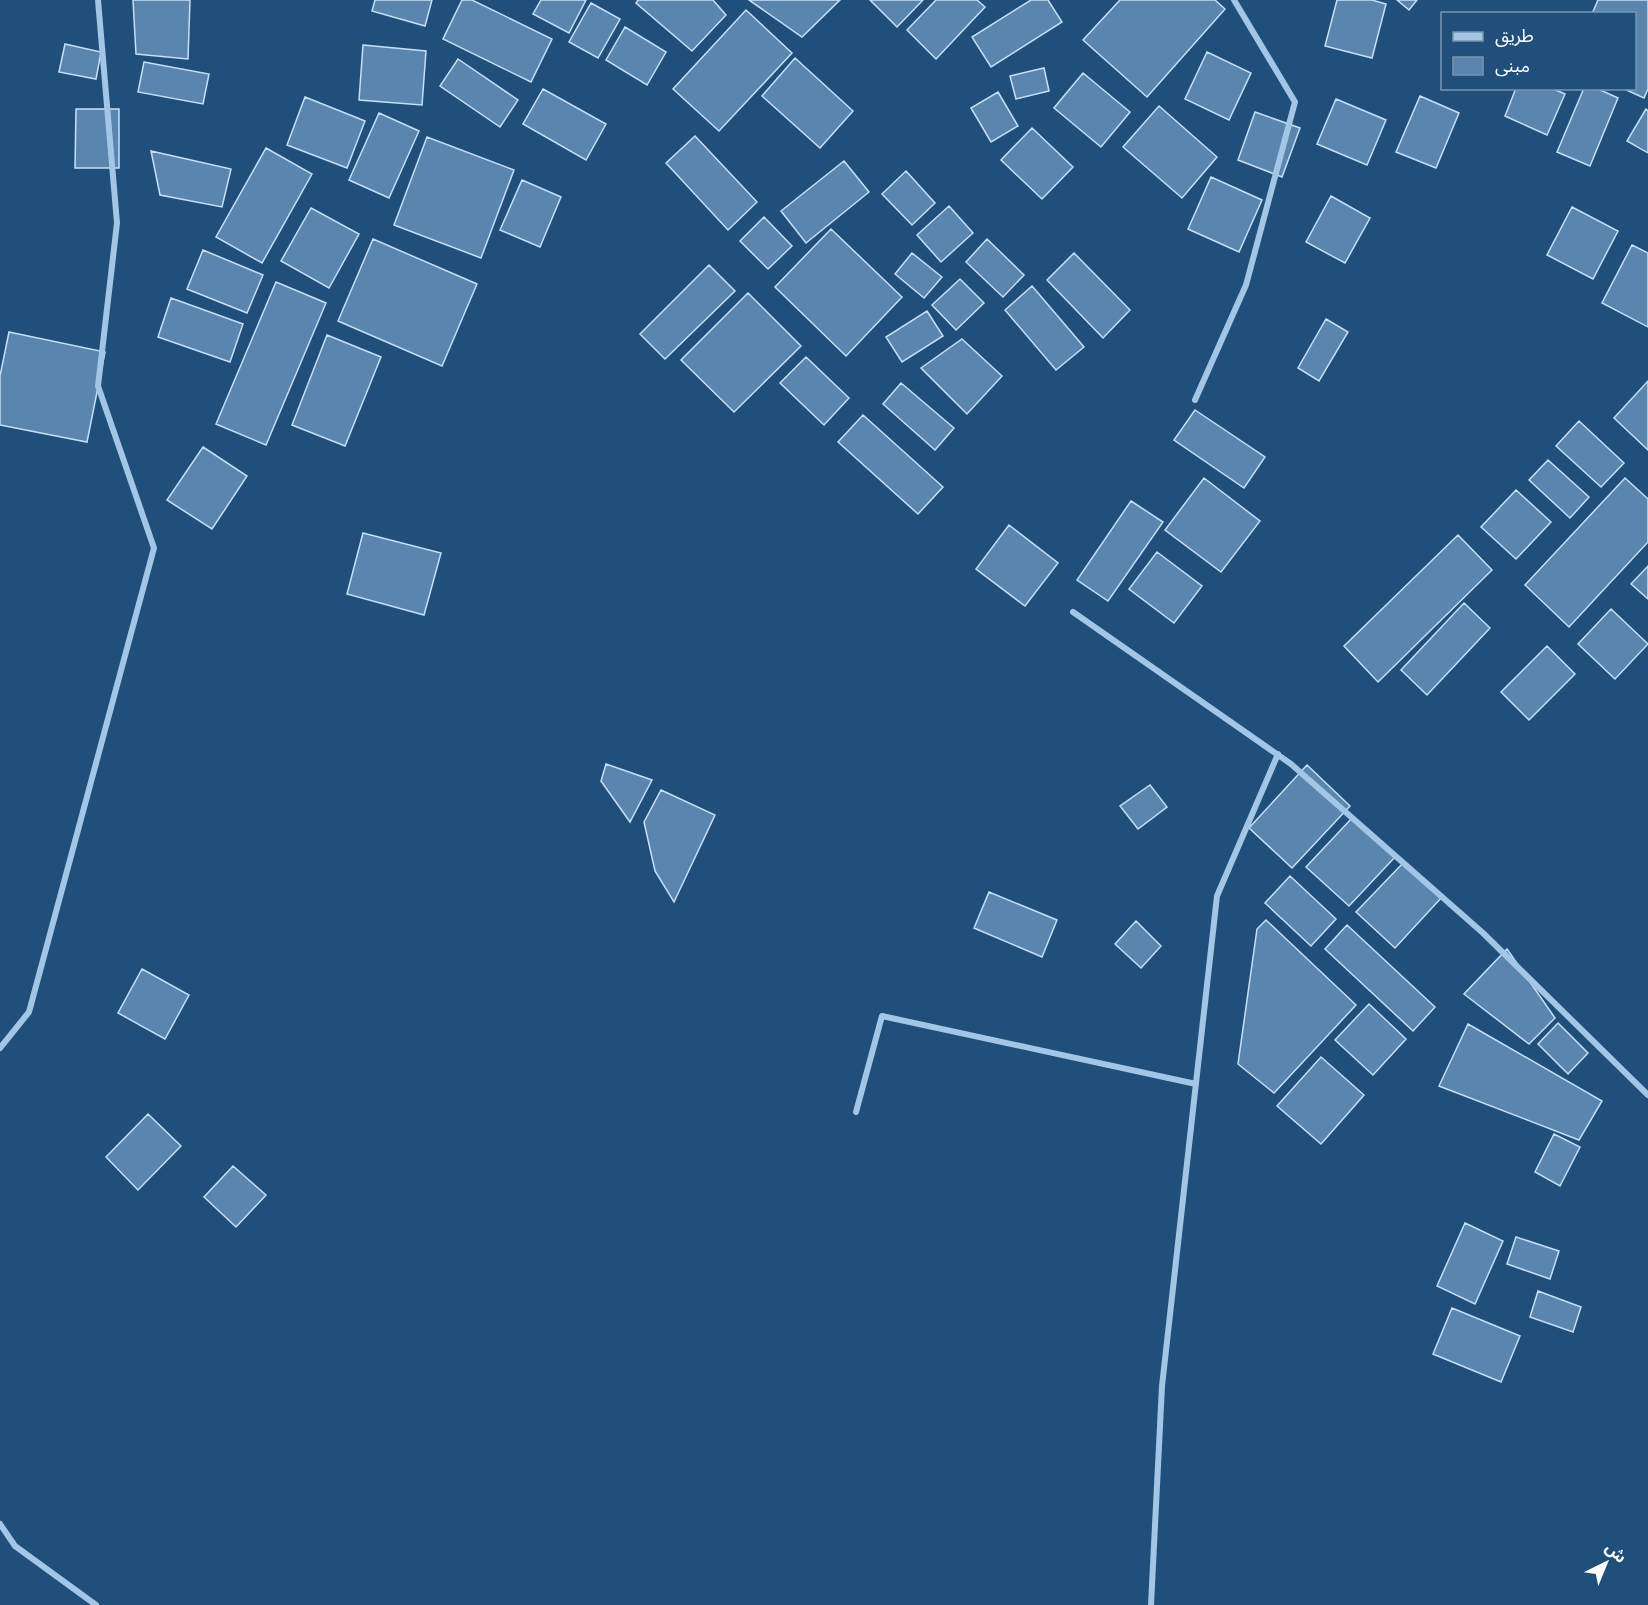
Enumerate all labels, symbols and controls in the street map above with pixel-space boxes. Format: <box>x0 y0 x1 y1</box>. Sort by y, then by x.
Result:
legend <box>1441 12 1636 90</box>
text: طريق <box>1495 23 1534 49</box>
text: مبنى <box>1495 53 1530 79</box>
north arrow <box>1576 1533 1636 1593</box>
text: ش <box>1600 1537 1632 1568</box>

